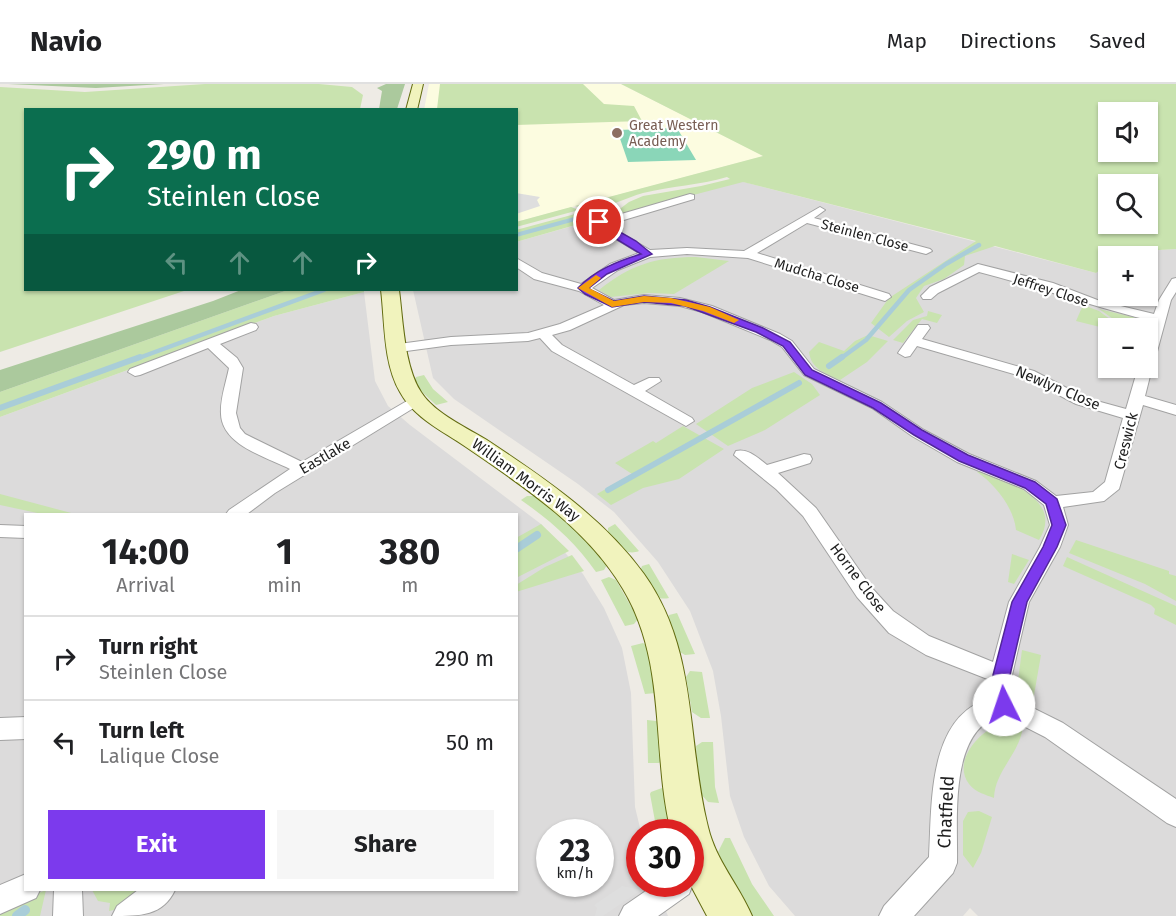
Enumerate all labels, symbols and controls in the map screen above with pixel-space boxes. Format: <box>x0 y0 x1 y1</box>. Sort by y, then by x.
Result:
text: Navio <box>30 25 102 58</box>
text: Map <box>887 28 927 54</box>
text: Directions <box>960 28 1056 54</box>
text: Saved <box>1089 28 1146 54</box>
map controls <box>1098 102 1158 378</box>
button: sound <box>1098 102 1158 162</box>
place label: Great Western Academy <box>629 117 718 150</box>
marker: Great Western Academy <box>610 126 624 140</box>
text: 290 m <box>147 130 262 180</box>
icon: right <box>48 132 126 210</box>
button: search <box>1098 174 1158 234</box>
text: Steinlen Close <box>147 181 320 213</box>
pin <box>573 196 624 247</box>
icon: arrive <box>582 205 615 238</box>
street label: Steinlen Close <box>819 216 910 255</box>
icon: left <box>160 246 193 279</box>
icon: ahead <box>223 246 256 279</box>
icon: ahead <box>286 246 319 279</box>
icon: right <box>349 246 382 279</box>
button: + <box>1098 246 1158 306</box>
street label: Mudcha Close <box>772 255 861 296</box>
street label: Jeffrey Close <box>1011 270 1091 311</box>
button: − <box>1098 318 1158 378</box>
street label: Newlyn Close <box>1013 362 1103 414</box>
street label: Creswick <box>1110 410 1142 472</box>
street label: Eastlake <box>296 434 354 478</box>
street label: William Morris Way <box>468 435 584 526</box>
text: 14:00 <box>102 530 190 574</box>
text: 1 <box>276 530 293 574</box>
text: 380 <box>380 530 440 574</box>
street label: Horne Close <box>826 540 890 616</box>
text: Arrival <box>116 573 175 597</box>
text: min <box>267 573 302 597</box>
text: m <box>401 573 418 597</box>
text: Turn right <box>99 633 198 660</box>
icon: right <box>48 642 81 675</box>
text: 290 m <box>435 645 494 672</box>
text: Steinlen Close <box>99 660 227 684</box>
position arrow <box>972 673 1036 737</box>
text: Turn left <box>99 717 184 744</box>
icon: left <box>48 726 81 759</box>
text: 50 m <box>446 729 494 756</box>
text: Lalique Close <box>99 744 219 768</box>
street label: Chatfield <box>933 775 959 849</box>
button: Exit <box>48 810 265 879</box>
button: Share <box>277 810 494 879</box>
speed limit sign: 30 <box>626 819 704 897</box>
text: 23 <box>560 833 590 869</box>
text: km/h <box>556 864 594 882</box>

